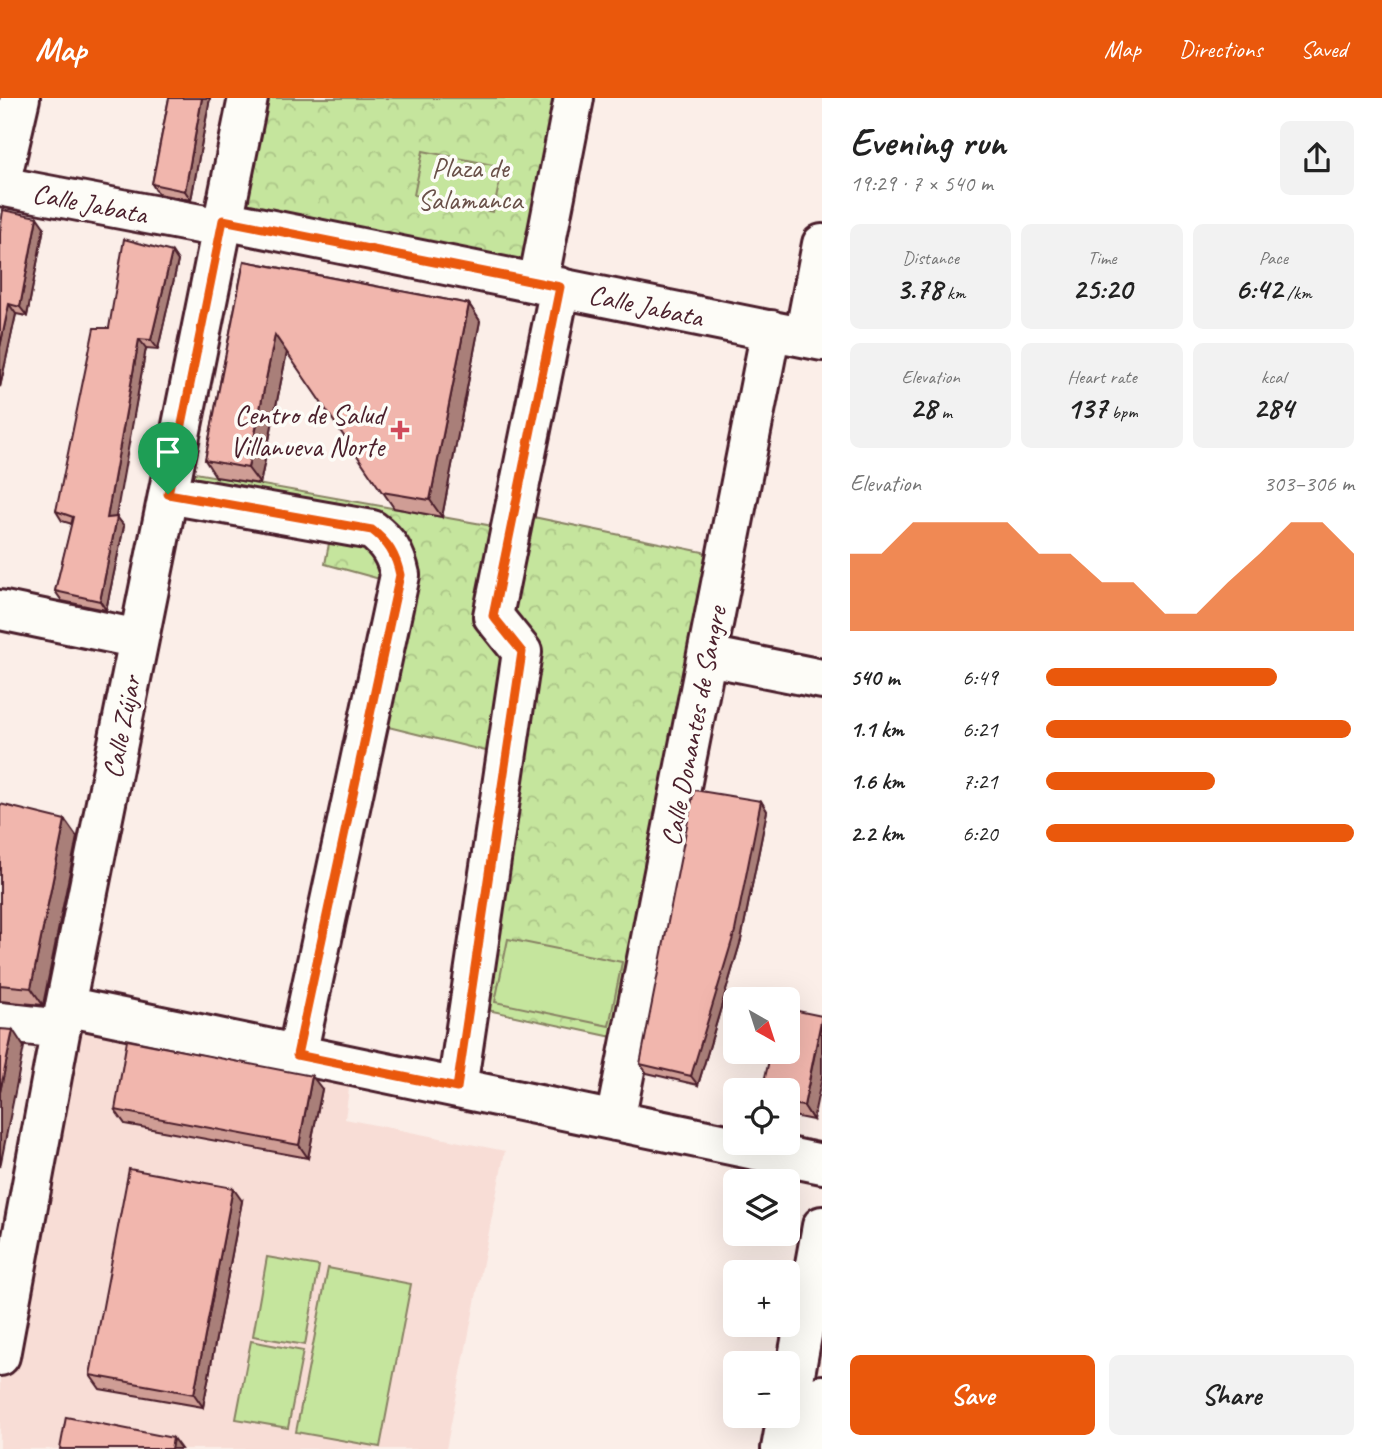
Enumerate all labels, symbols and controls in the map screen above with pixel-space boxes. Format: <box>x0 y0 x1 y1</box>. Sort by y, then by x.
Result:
text: Map <box>35 28 86 70</box>
text: Map <box>1104 34 1141 64</box>
text: Directions <box>1179 34 1262 64</box>
text: Saved <box>1300 34 1347 64</box>
text: Evening run <box>850 119 1006 166</box>
button: share <box>1280 121 1354 195</box>
park label: Plaza de Salamanca <box>418 150 524 217</box>
text: 19:29 · 7 × 540 m <box>850 169 993 198</box>
street label: Calle Jabata <box>30 175 152 232</box>
text: Distance <box>902 246 959 270</box>
text: Time <box>1087 246 1117 270</box>
text: Pace <box>1259 246 1288 270</box>
text: 3.78 <box>896 270 942 308</box>
text: 25:20 <box>1072 270 1132 308</box>
text: 6:42 <box>1235 270 1282 308</box>
street label: Calle Jabata <box>586 276 708 335</box>
text: km <box>942 281 965 305</box>
text: /km <box>1282 281 1312 305</box>
text: Elevation <box>901 365 960 389</box>
text: Heart rate <box>1067 365 1137 389</box>
text: kcal <box>1261 365 1286 389</box>
text: 28 <box>910 389 937 427</box>
text: 137 <box>1066 389 1107 427</box>
text: 284 <box>1253 389 1294 427</box>
place label: Centro de Salud Villanueva Norte <box>230 397 388 464</box>
text: m <box>937 400 952 424</box>
text: bpm <box>1107 400 1138 424</box>
marker: Centro de Salud Villanueva Norte <box>390 420 410 440</box>
pin <box>138 422 198 494</box>
icon: arrive <box>149 433 187 471</box>
text: Elevation <box>850 469 921 498</box>
text: 303–306 m <box>1263 469 1354 498</box>
street label: Calle Donantes de Sangre <box>653 602 734 849</box>
text: 540 m <box>850 663 899 692</box>
text: 6:49 <box>962 663 998 692</box>
street label: Calle Zújar <box>94 671 149 781</box>
text: 1.1 km <box>850 715 904 744</box>
text: 6:21 <box>962 715 998 744</box>
text: 1.6 km <box>850 767 904 796</box>
text: 7:21 <box>962 767 998 796</box>
text: 2.2 km <box>850 819 904 848</box>
text: 6:20 <box>962 819 998 848</box>
north arrow <box>723 987 800 1064</box>
map controls <box>723 987 800 1428</box>
button: locate <box>723 1078 800 1155</box>
button: layers <box>723 1169 800 1246</box>
button: + <box>723 1260 800 1337</box>
button: − <box>723 1351 800 1428</box>
button: Save <box>850 1355 1095 1435</box>
button: Share <box>1109 1355 1354 1435</box>

